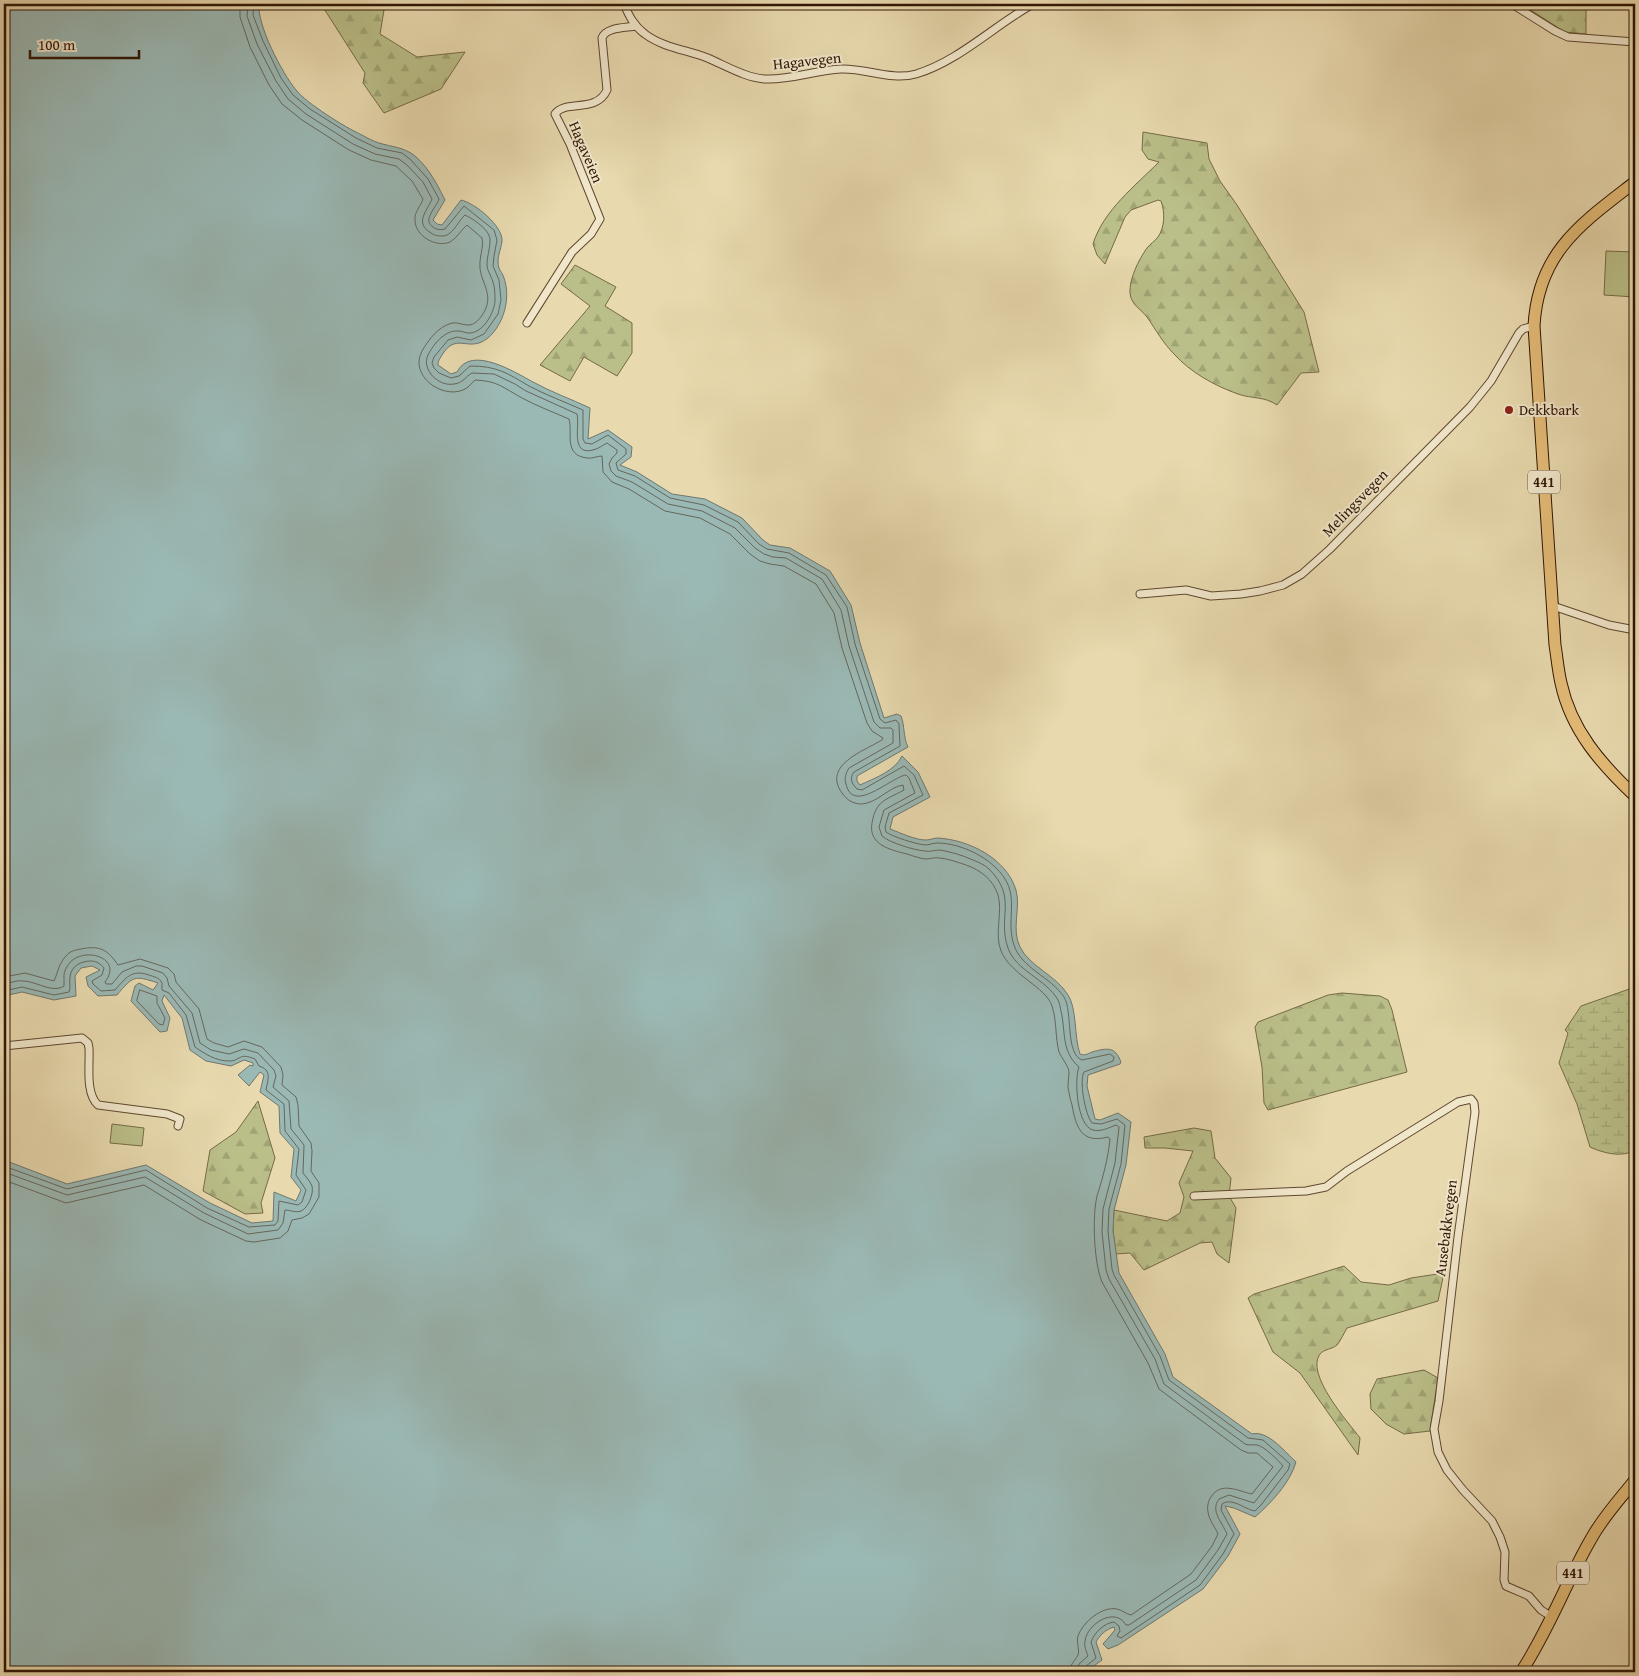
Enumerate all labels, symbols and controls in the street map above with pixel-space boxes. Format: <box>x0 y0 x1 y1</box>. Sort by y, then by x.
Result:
scale bar <box>30 28 139 60</box>
text: 100 m <box>38 34 76 55</box>
street label: Hagavegen <box>772 46 843 75</box>
street label: Hagaveien <box>564 118 609 186</box>
place label: Dekkbark <box>1519 399 1579 420</box>
marker: Dekkbark <box>1503 404 1515 416</box>
street label: Melingsvegen <box>1317 464 1393 541</box>
road number: 441 <box>1528 471 1560 494</box>
street label: Ausebakkvegen <box>1429 1178 1462 1278</box>
road number: 441 <box>1557 1562 1589 1585</box>

